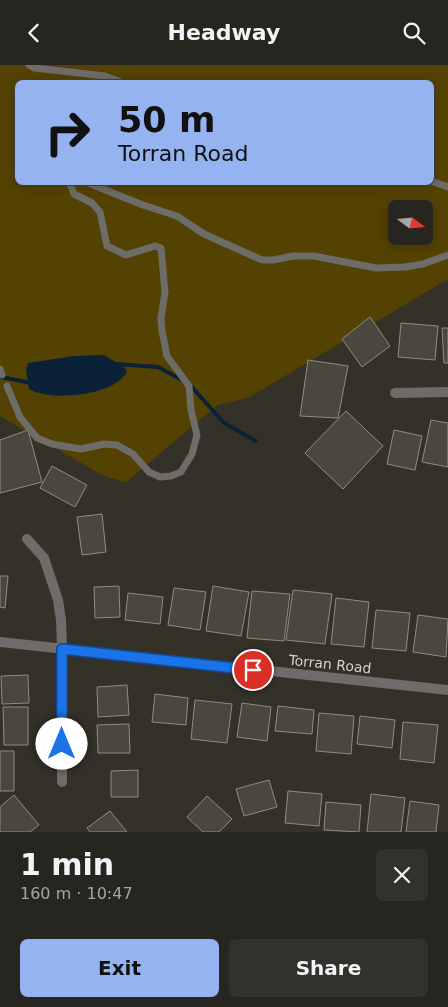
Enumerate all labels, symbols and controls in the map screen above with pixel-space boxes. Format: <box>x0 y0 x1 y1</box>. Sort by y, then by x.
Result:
icon: back <box>20 19 48 47</box>
icon: search <box>400 19 428 47</box>
text: Headway <box>168 20 280 45</box>
icon: right <box>35 100 100 165</box>
text: 50 m <box>118 100 215 140</box>
text: Torran Road <box>118 141 249 166</box>
north arrow <box>388 200 432 245</box>
map controls <box>388 200 433 245</box>
pin <box>232 649 274 691</box>
street label: Torran Road <box>287 652 372 676</box>
icon: arrive <box>239 656 267 684</box>
position arrow <box>35 717 87 769</box>
text: 1 min <box>20 847 114 882</box>
button: close <box>376 849 428 901</box>
text: 160 m · 10:47 <box>20 884 133 903</box>
button: Exit <box>20 939 219 997</box>
button: Share <box>229 939 428 997</box>

